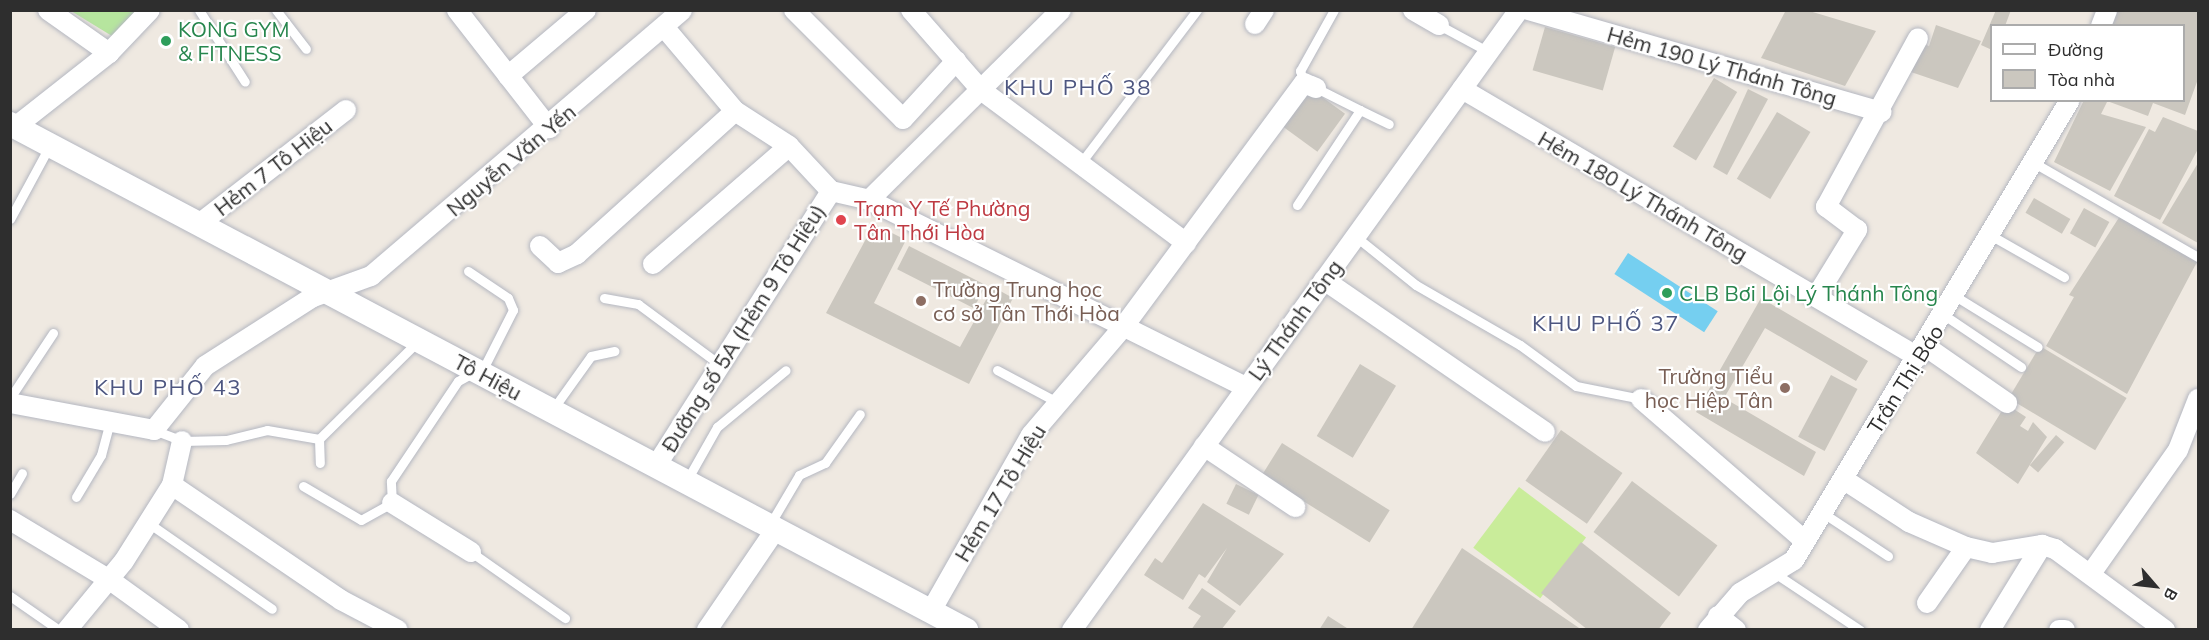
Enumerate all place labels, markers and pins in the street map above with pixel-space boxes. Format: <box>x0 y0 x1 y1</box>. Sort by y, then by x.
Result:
place label: KONG GYM & FITNESS <box>178 16 290 66</box>
marker: KONG GYM & FITNESS <box>159 34 173 48</box>
place label: Trạm Y Tế Phường Tân Thới Hòa <box>854 195 1030 245</box>
marker: Trạm Y Tế Phường Tân Thới Hòa <box>832 211 850 229</box>
place label: Trường Trung học cơ sở Tân Thới Hòa <box>933 276 1120 326</box>
place label: CLB Bơi Lội Lý Thánh Tông <box>1679 280 1938 306</box>
marker: CLB Bơi Lội Lý Thánh Tông <box>1660 286 1674 300</box>
marker: Trường Trung học cơ sở Tân Thới Hòa <box>914 294 928 308</box>
place label: Trường Tiểu học Hiệp Tân <box>1645 363 1773 413</box>
marker: Trường Tiểu học Hiệp Tân <box>1778 381 1792 395</box>

